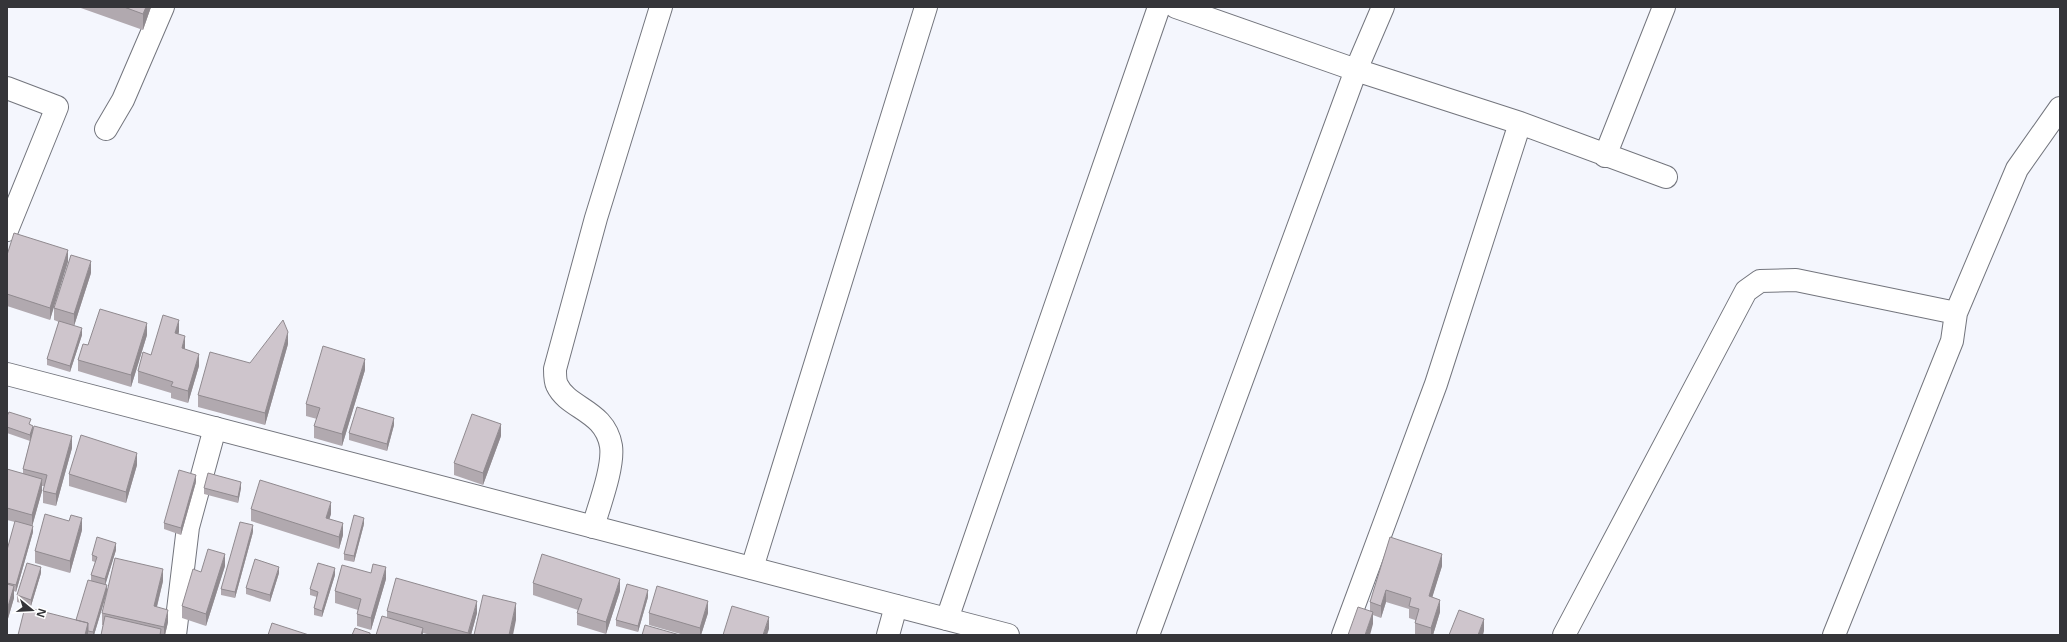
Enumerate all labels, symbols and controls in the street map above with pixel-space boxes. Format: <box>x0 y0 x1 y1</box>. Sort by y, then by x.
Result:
north arrow <box>12 590 52 630</box>
text: N <box>33 607 51 620</box>

